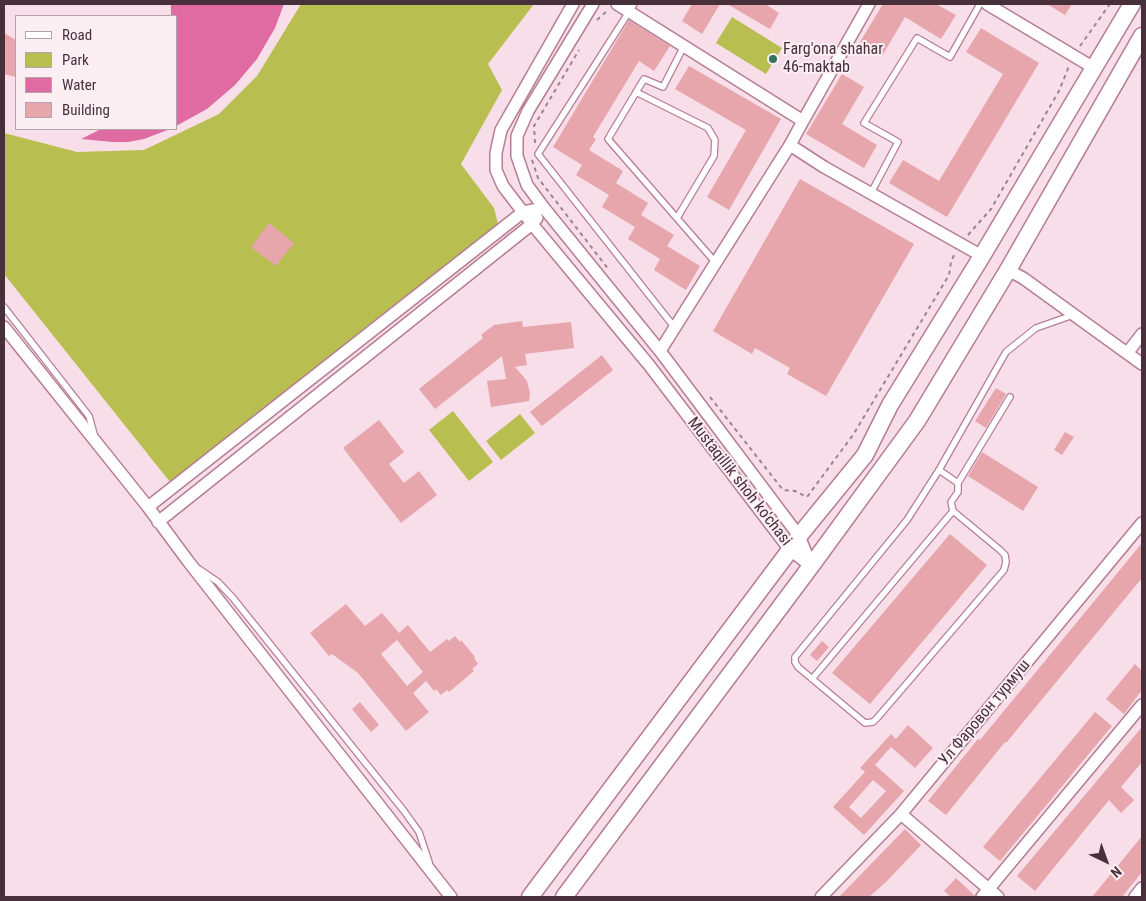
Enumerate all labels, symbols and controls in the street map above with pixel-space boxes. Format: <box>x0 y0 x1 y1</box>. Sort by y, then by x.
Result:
legend <box>15 15 178 130</box>
text: Road <box>62 26 92 44</box>
place label: Farg'ona shahar 46-maktab <box>783 40 883 78</box>
text: Park <box>62 51 89 69</box>
marker: Farg'ona shahar 46-maktab <box>767 53 779 65</box>
text: Water <box>62 76 96 94</box>
text: Building <box>62 101 110 119</box>
street label: Mustaqillik shoh ko'chasi <box>683 414 795 550</box>
street label: Ул Фаровон турмуш <box>935 656 1035 770</box>
north arrow <box>1081 836 1131 886</box>
text: N <box>1108 863 1125 881</box>

